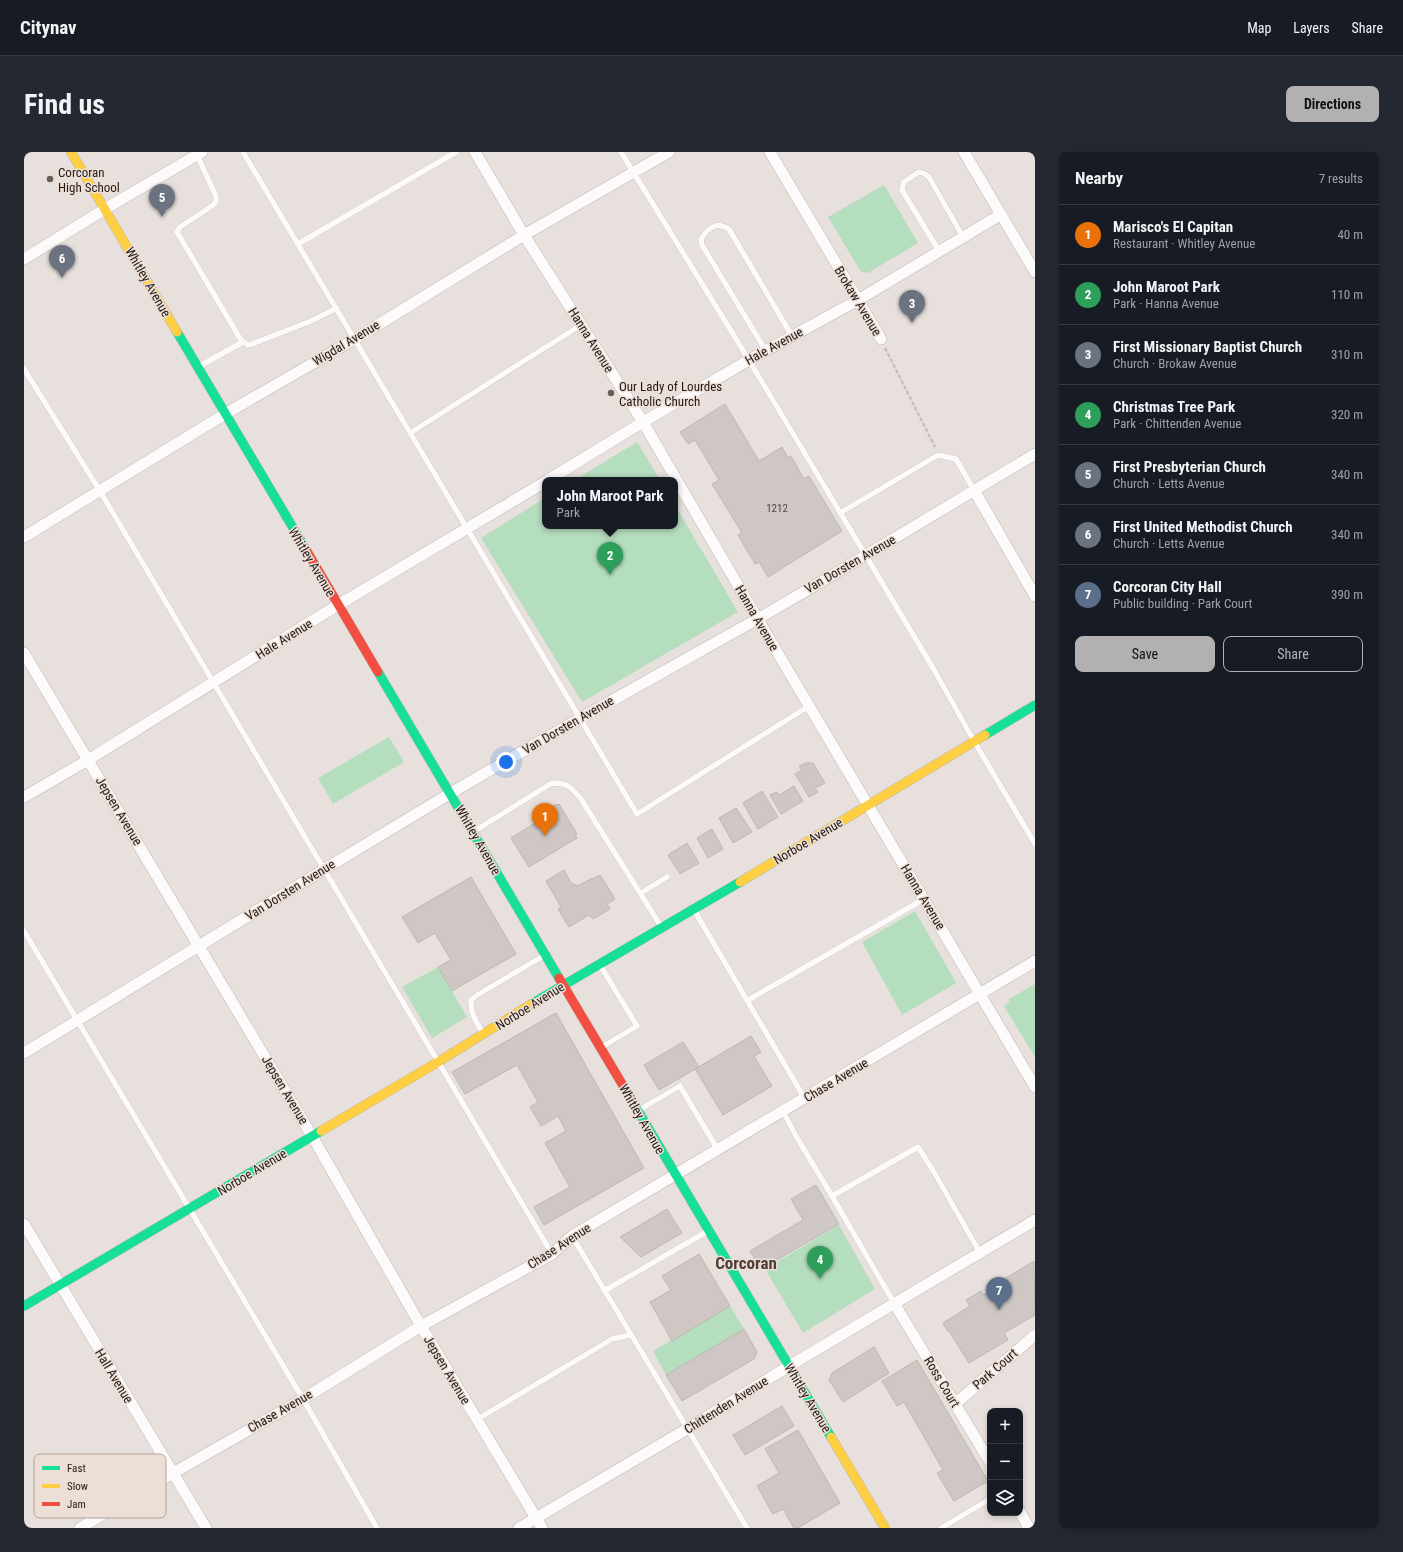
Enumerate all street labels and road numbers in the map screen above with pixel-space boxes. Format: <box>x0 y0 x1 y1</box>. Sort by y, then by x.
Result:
street label: Whitley Avenue <box>122 245 174 319</box>
street label: Brokaw Avenue <box>831 264 885 338</box>
street label: Hanna Avenue <box>565 305 617 375</box>
street label: Wigdal Avenue <box>310 317 382 369</box>
street label: Hale Avenue <box>742 324 806 368</box>
street label: Whitley Avenue <box>286 525 338 599</box>
street label: Van Dorsten Avenue <box>802 532 898 596</box>
street label: Hanna Avenue <box>732 582 782 654</box>
street label: Hale Avenue <box>253 616 315 662</box>
street label: Van Dorsten Avenue <box>520 693 616 757</box>
street label: Jepsen Avenue <box>93 774 145 848</box>
street label: Whitley Avenue <box>452 803 504 877</box>
street label: Norboe Avenue <box>771 814 845 868</box>
street label: Van Dorsten Avenue <box>242 856 338 924</box>
street label: Hanna Avenue <box>898 862 948 932</box>
street label: Norboe Avenue <box>493 979 567 1033</box>
street label: Jepsen Avenue <box>259 1053 311 1127</box>
street label: Chase Avenue <box>801 1055 871 1105</box>
street label: Whitley Avenue <box>616 1082 668 1156</box>
street label: Norboe Avenue <box>215 1145 289 1199</box>
street label: Chase Avenue <box>525 1220 593 1272</box>
street label: Jepsen Avenue <box>421 1333 473 1407</box>
street label: Park Court <box>970 1345 1021 1393</box>
street label: Hall Avenue <box>92 1346 136 1406</box>
street label: Ross Court <box>921 1354 963 1410</box>
street label: Whitley Avenue <box>782 1361 834 1435</box>
street label: Chittenden Avenue <box>681 1373 771 1437</box>
street label: Chase Avenue <box>245 1386 315 1436</box>

